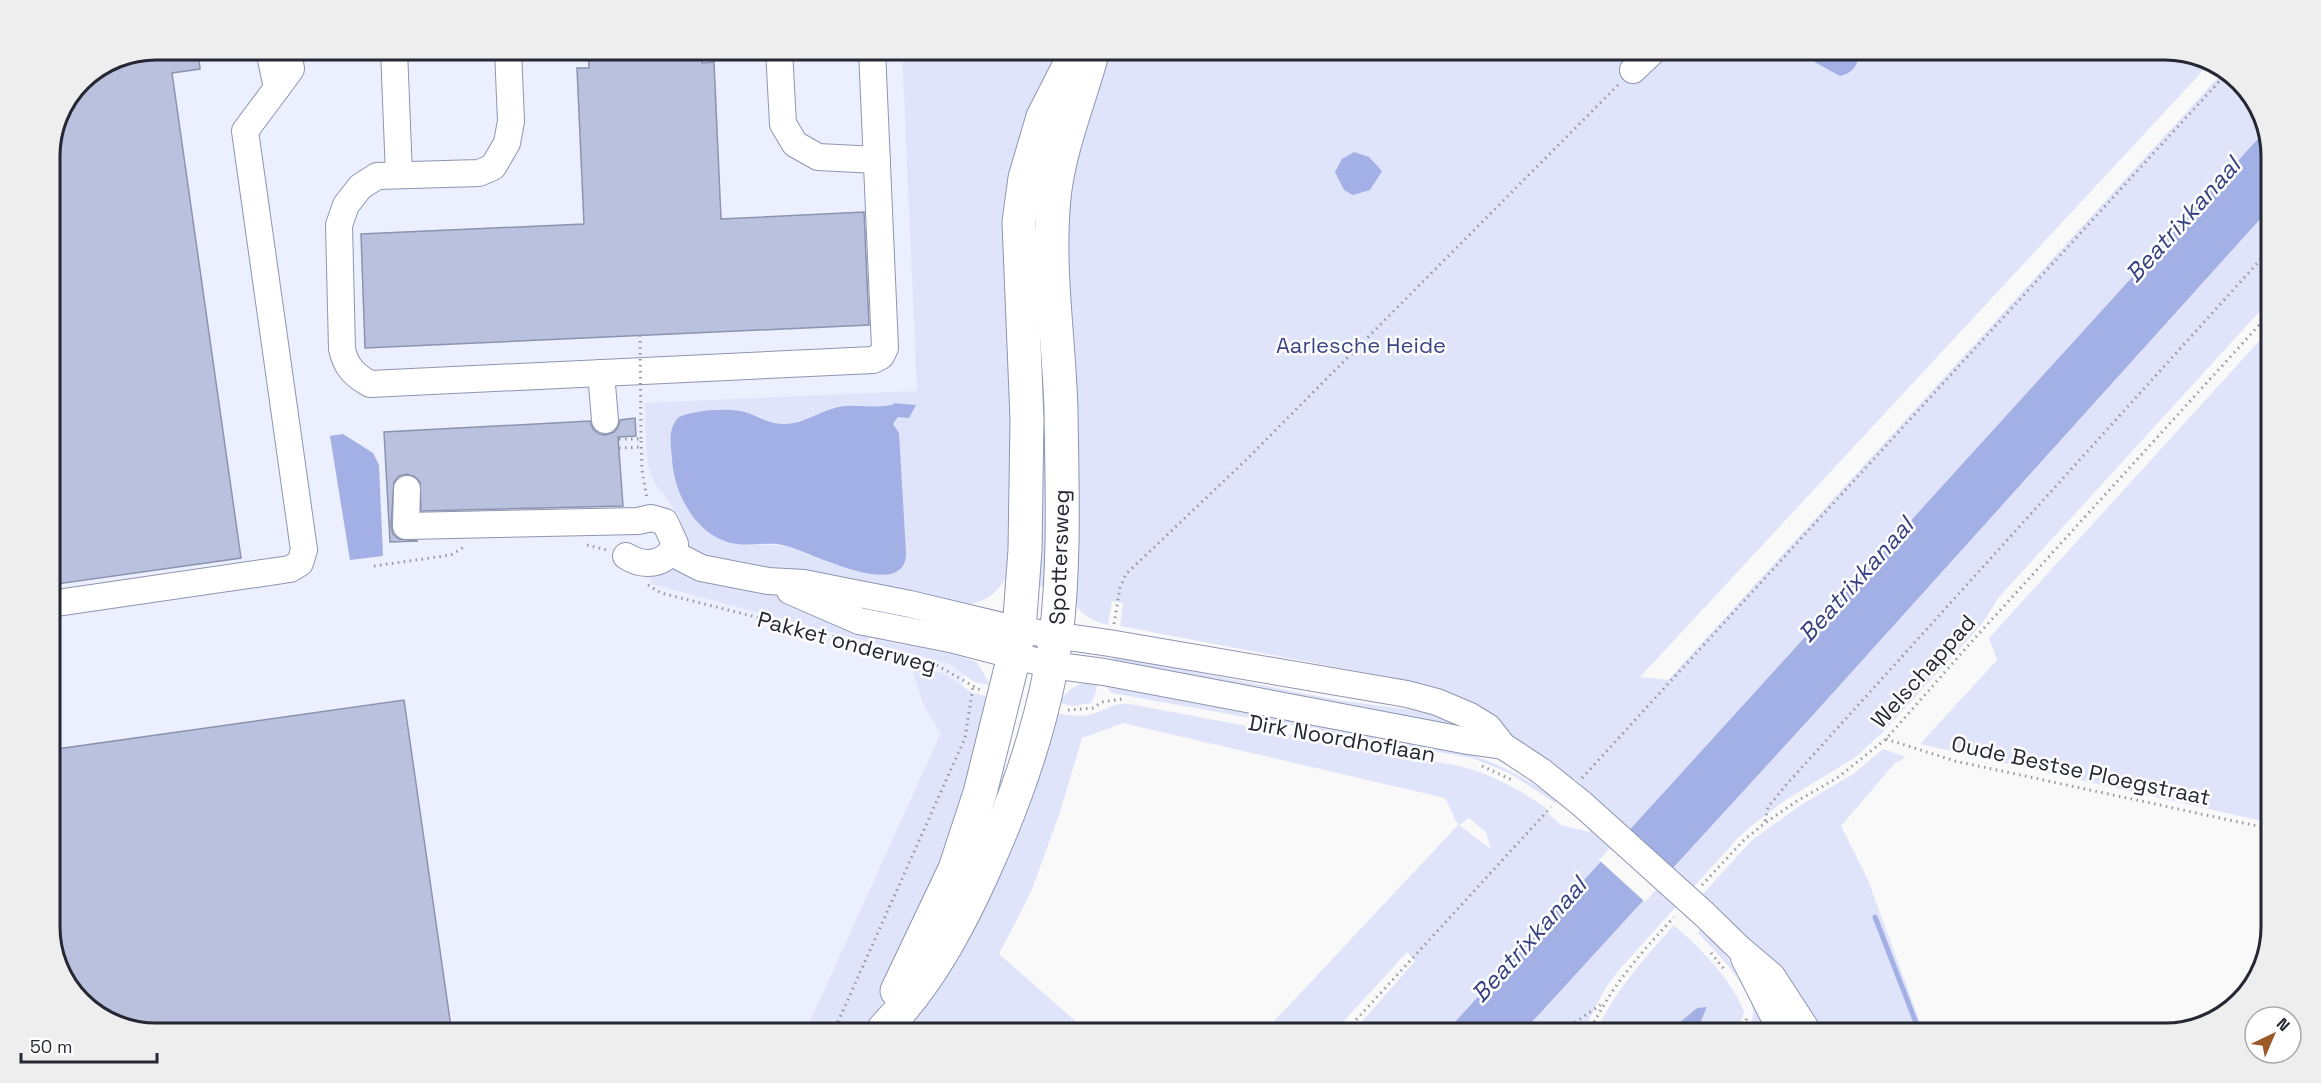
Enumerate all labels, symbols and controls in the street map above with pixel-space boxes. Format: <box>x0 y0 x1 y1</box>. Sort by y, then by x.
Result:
water label: Beatrixkanaal <box>2118 148 2249 289</box>
park label: Aarlesche Heide <box>1276 331 1446 359</box>
street label: Spottersweg <box>1043 489 1075 625</box>
water label: Beatrixkanaal <box>1791 508 1922 649</box>
street label: Pakket onderweg <box>754 605 940 679</box>
street label: Welschappad <box>1865 608 1981 734</box>
street label: Dirk Noordhoflaan <box>1246 708 1438 768</box>
street label: Oude Bestse Ploegstraat <box>1949 729 2213 811</box>
water label: Beatrixkanaal <box>1464 868 1595 1009</box>
north arrow <box>2243 1005 2303 1065</box>
text: N <box>2272 1013 2294 1036</box>
scale bar <box>21 1026 158 1064</box>
text: 50 m <box>30 1035 72 1058</box>

